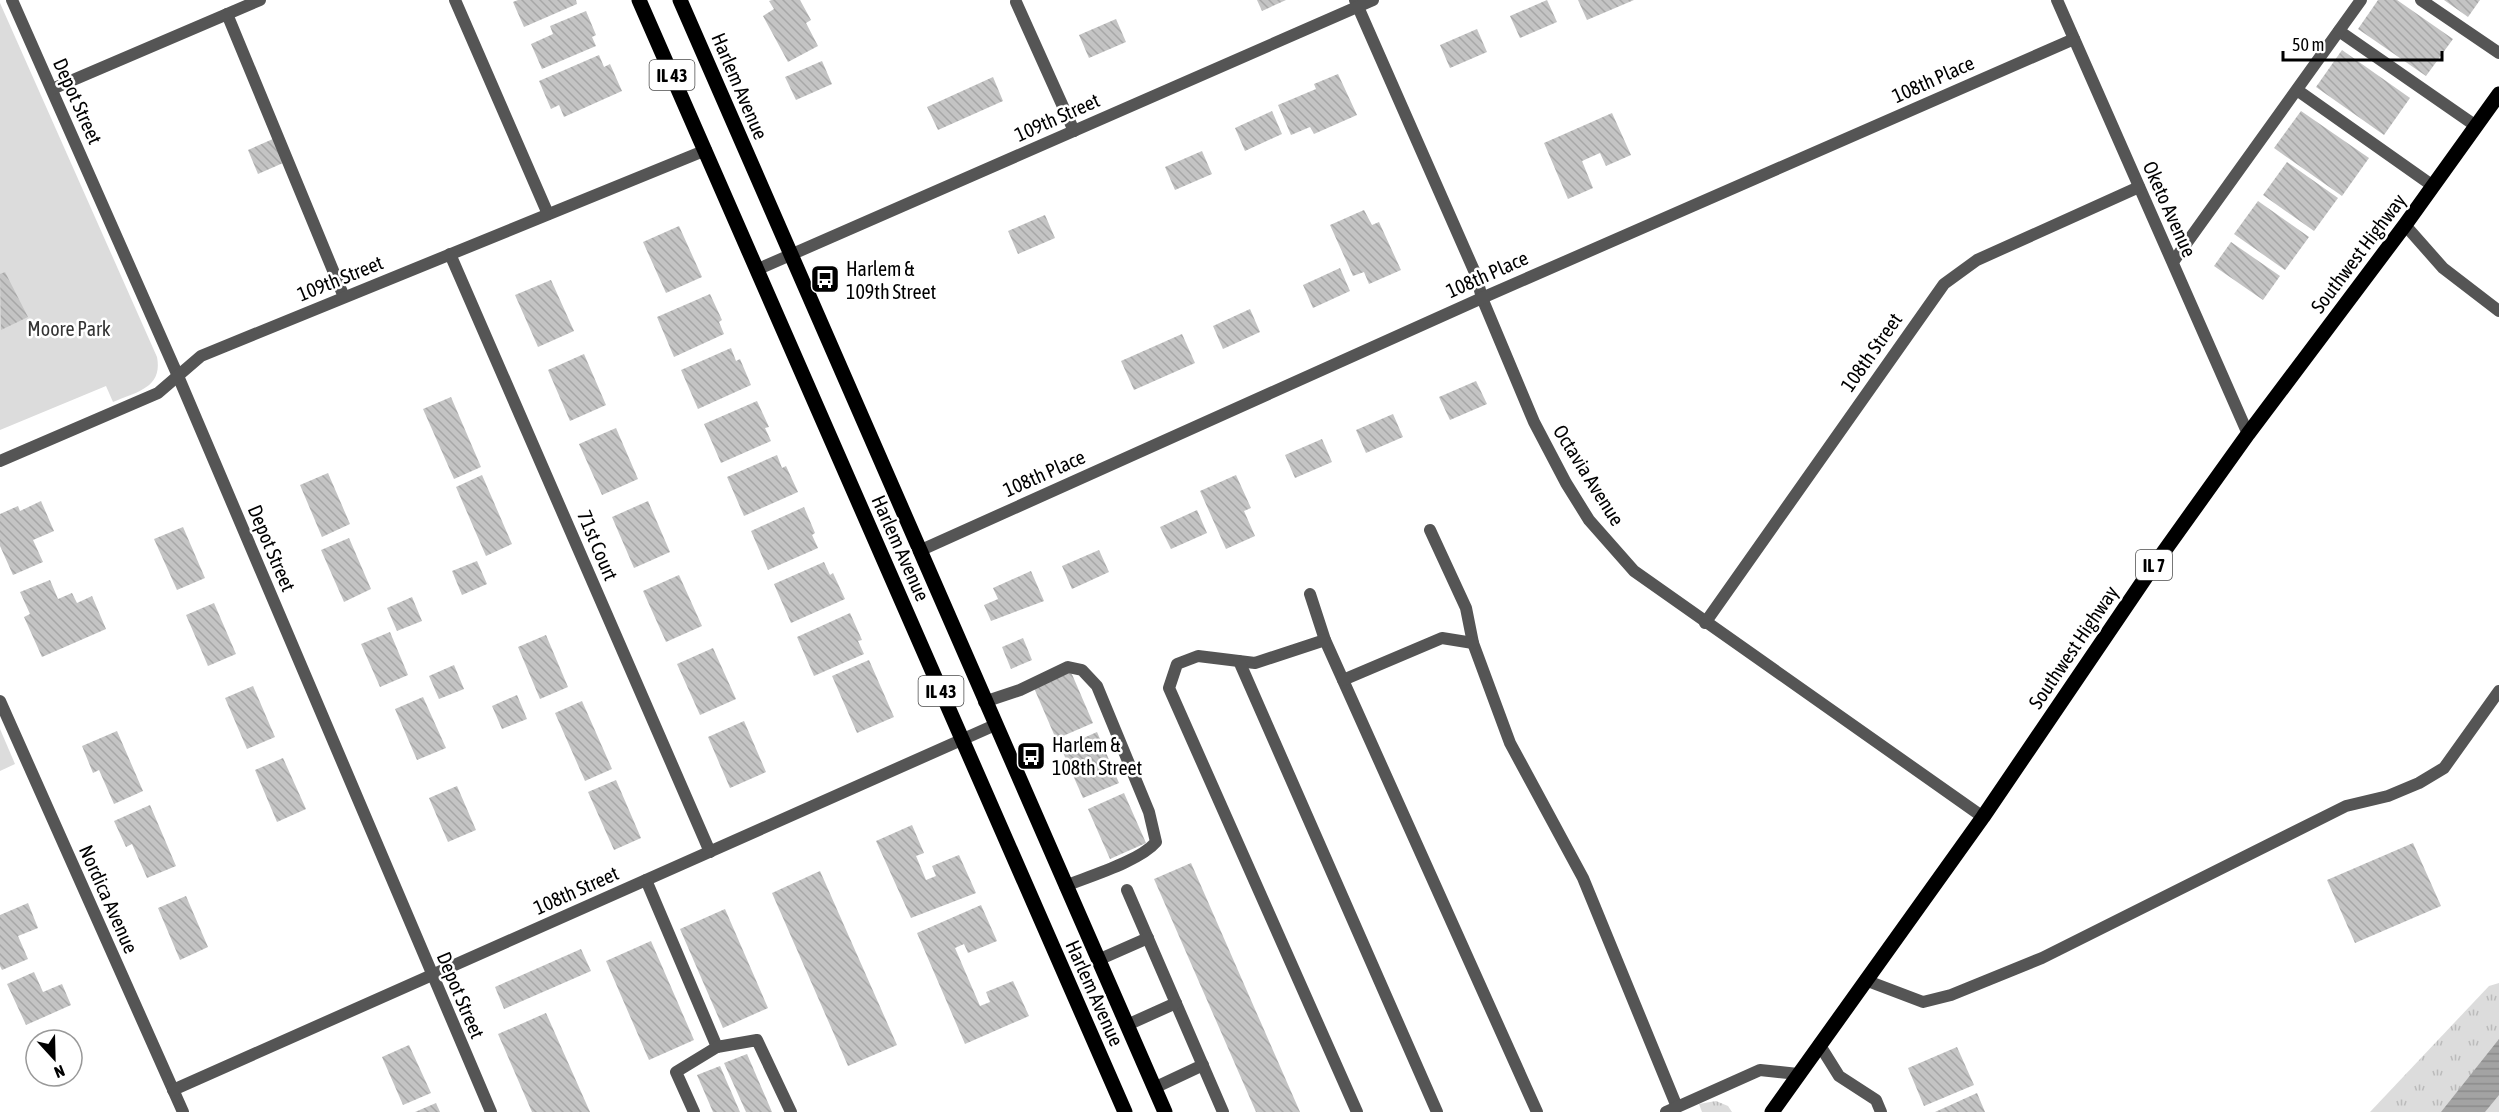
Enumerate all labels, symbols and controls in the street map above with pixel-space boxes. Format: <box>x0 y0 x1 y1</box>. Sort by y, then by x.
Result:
scale bar <box>2283 24 2442 62</box>
street label: Harlem Avenue <box>707 29 773 143</box>
text: 50 m <box>2292 34 2324 55</box>
street label: 108th Place <box>1888 51 1978 107</box>
street label: Depot Street <box>49 55 107 148</box>
road number: IL 43 <box>650 60 694 90</box>
street label: 109th Street <box>1011 88 1103 146</box>
street label: Oketo Avenue <box>2139 158 2201 260</box>
street label: Southwest Highway <box>2306 189 2410 317</box>
street label: 108th Place <box>1442 246 1532 302</box>
street label: 109th Street <box>294 250 386 306</box>
place label: Harlem & 109th Street <box>846 257 937 303</box>
bus stop icon: Harlem & 109th Street <box>809 263 841 295</box>
street label: 108th Street <box>1836 308 1906 396</box>
park label: Moore Park <box>27 317 111 340</box>
street label: Octavia Avenue <box>1549 420 1629 530</box>
street label: 108th Place <box>999 445 1089 501</box>
street label: Harlem Avenue <box>867 491 935 605</box>
street label: Depot Street <box>244 501 301 595</box>
street label: 71st Court <box>573 506 623 584</box>
road number: IL 7 <box>2136 550 2172 580</box>
street label: Southwest Highway <box>2023 581 2123 713</box>
road number: IL 43 <box>918 676 964 706</box>
place label: Harlem & 108th Street <box>1052 733 1143 779</box>
bus stop icon: Harlem & 108th Street <box>1015 740 1047 772</box>
street label: Nordica Avenue <box>75 841 143 957</box>
street label: 108th Street <box>530 861 622 919</box>
street label: Harlem Avenue <box>1061 936 1129 1050</box>
street label: Depot Street <box>433 948 490 1042</box>
north arrow <box>24 1028 84 1088</box>
text: N <box>52 1062 67 1082</box>

